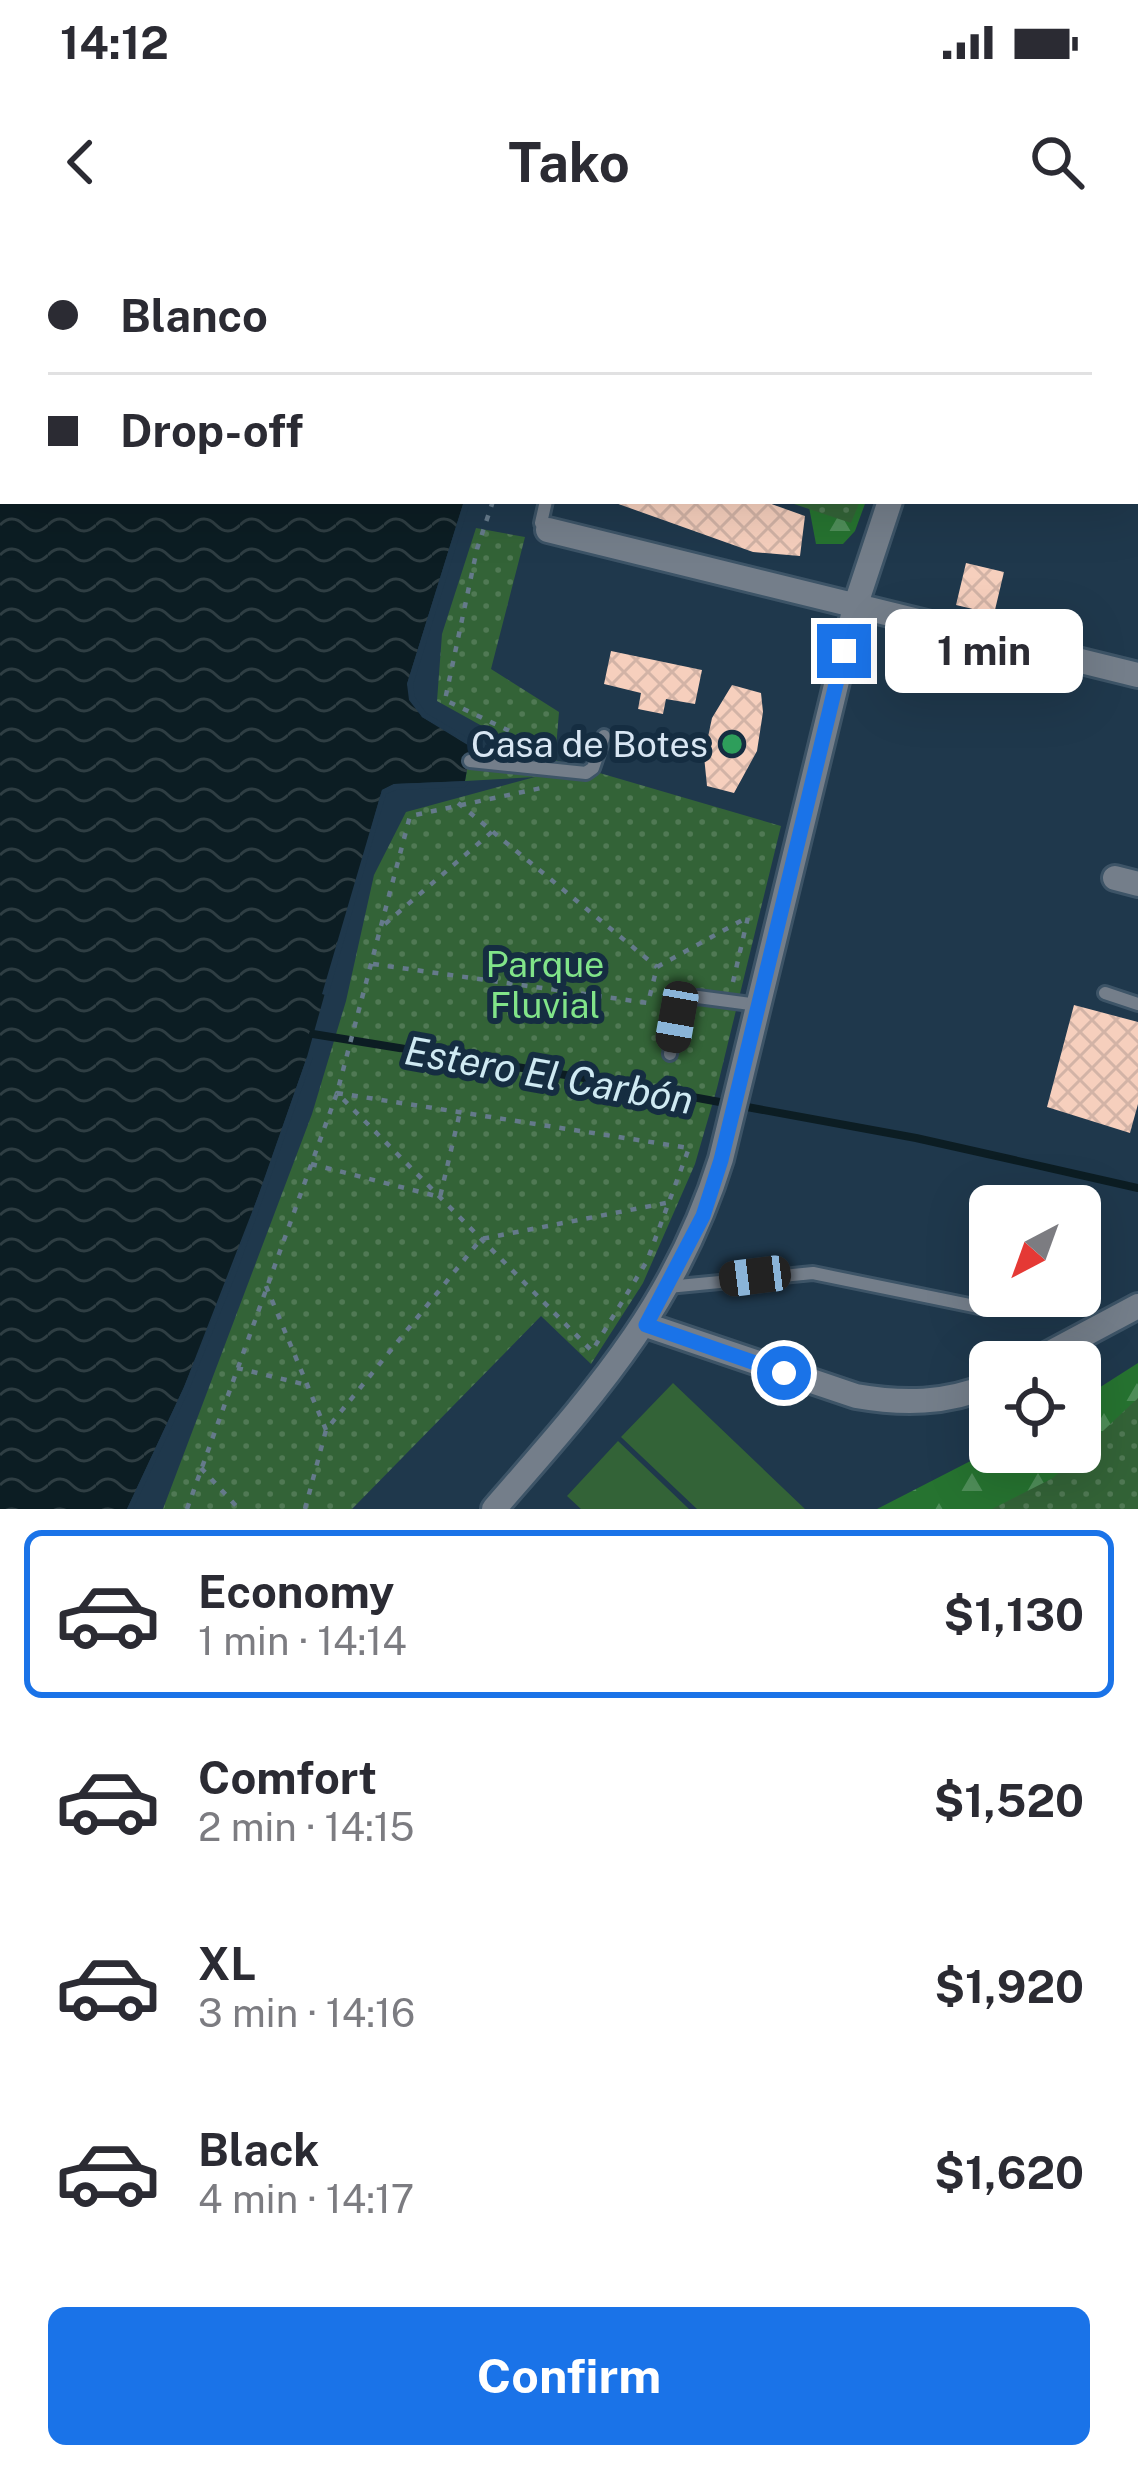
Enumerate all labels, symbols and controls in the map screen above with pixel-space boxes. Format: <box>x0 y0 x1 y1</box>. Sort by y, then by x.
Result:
text: 14:12 <box>60 16 169 69</box>
icon: back <box>48 129 114 195</box>
icon: search <box>1024 129 1090 195</box>
text: Tako <box>508 131 630 194</box>
text: Blanco <box>120 289 268 342</box>
text: Drop-off <box>120 404 303 457</box>
callout: 1 min <box>886 609 1084 693</box>
route end <box>817 624 871 678</box>
text: 1 min <box>937 628 1031 674</box>
place label: Casa de Botes <box>471 723 708 765</box>
marker: Casa de Botes <box>719 731 745 757</box>
park label: Parque Fluvial <box>486 943 605 1026</box>
car <box>653 978 701 1056</box>
water label: Estero El Carbón <box>401 1027 697 1123</box>
north arrow <box>969 1185 1101 1317</box>
map controls <box>969 1185 1101 1473</box>
car <box>717 1254 793 1298</box>
button: locate <box>969 1341 1101 1473</box>
route start <box>757 1346 811 1400</box>
icon: car <box>54 1560 162 1668</box>
text: Economy <box>198 1565 394 1618</box>
text: $1,130 <box>944 1588 1084 1641</box>
text: 1 min · 14:14 <box>198 1618 407 1664</box>
icon: car <box>54 1746 162 1854</box>
text: Comfort <box>198 1751 377 1804</box>
text: $1,520 <box>934 1774 1084 1827</box>
text: 2 min · 14:15 <box>198 1804 415 1850</box>
icon: car <box>54 1932 162 2040</box>
text: XL <box>198 1937 256 1990</box>
text: $1,920 <box>934 1960 1084 2013</box>
text: 3 min · 14:16 <box>198 1990 415 2036</box>
icon: car <box>54 2118 162 2226</box>
text: Black <box>198 2123 319 2176</box>
text: $1,620 <box>934 2146 1084 2199</box>
text: 4 min · 14:17 <box>198 2176 414 2222</box>
button: Confirm <box>48 2307 1090 2445</box>

